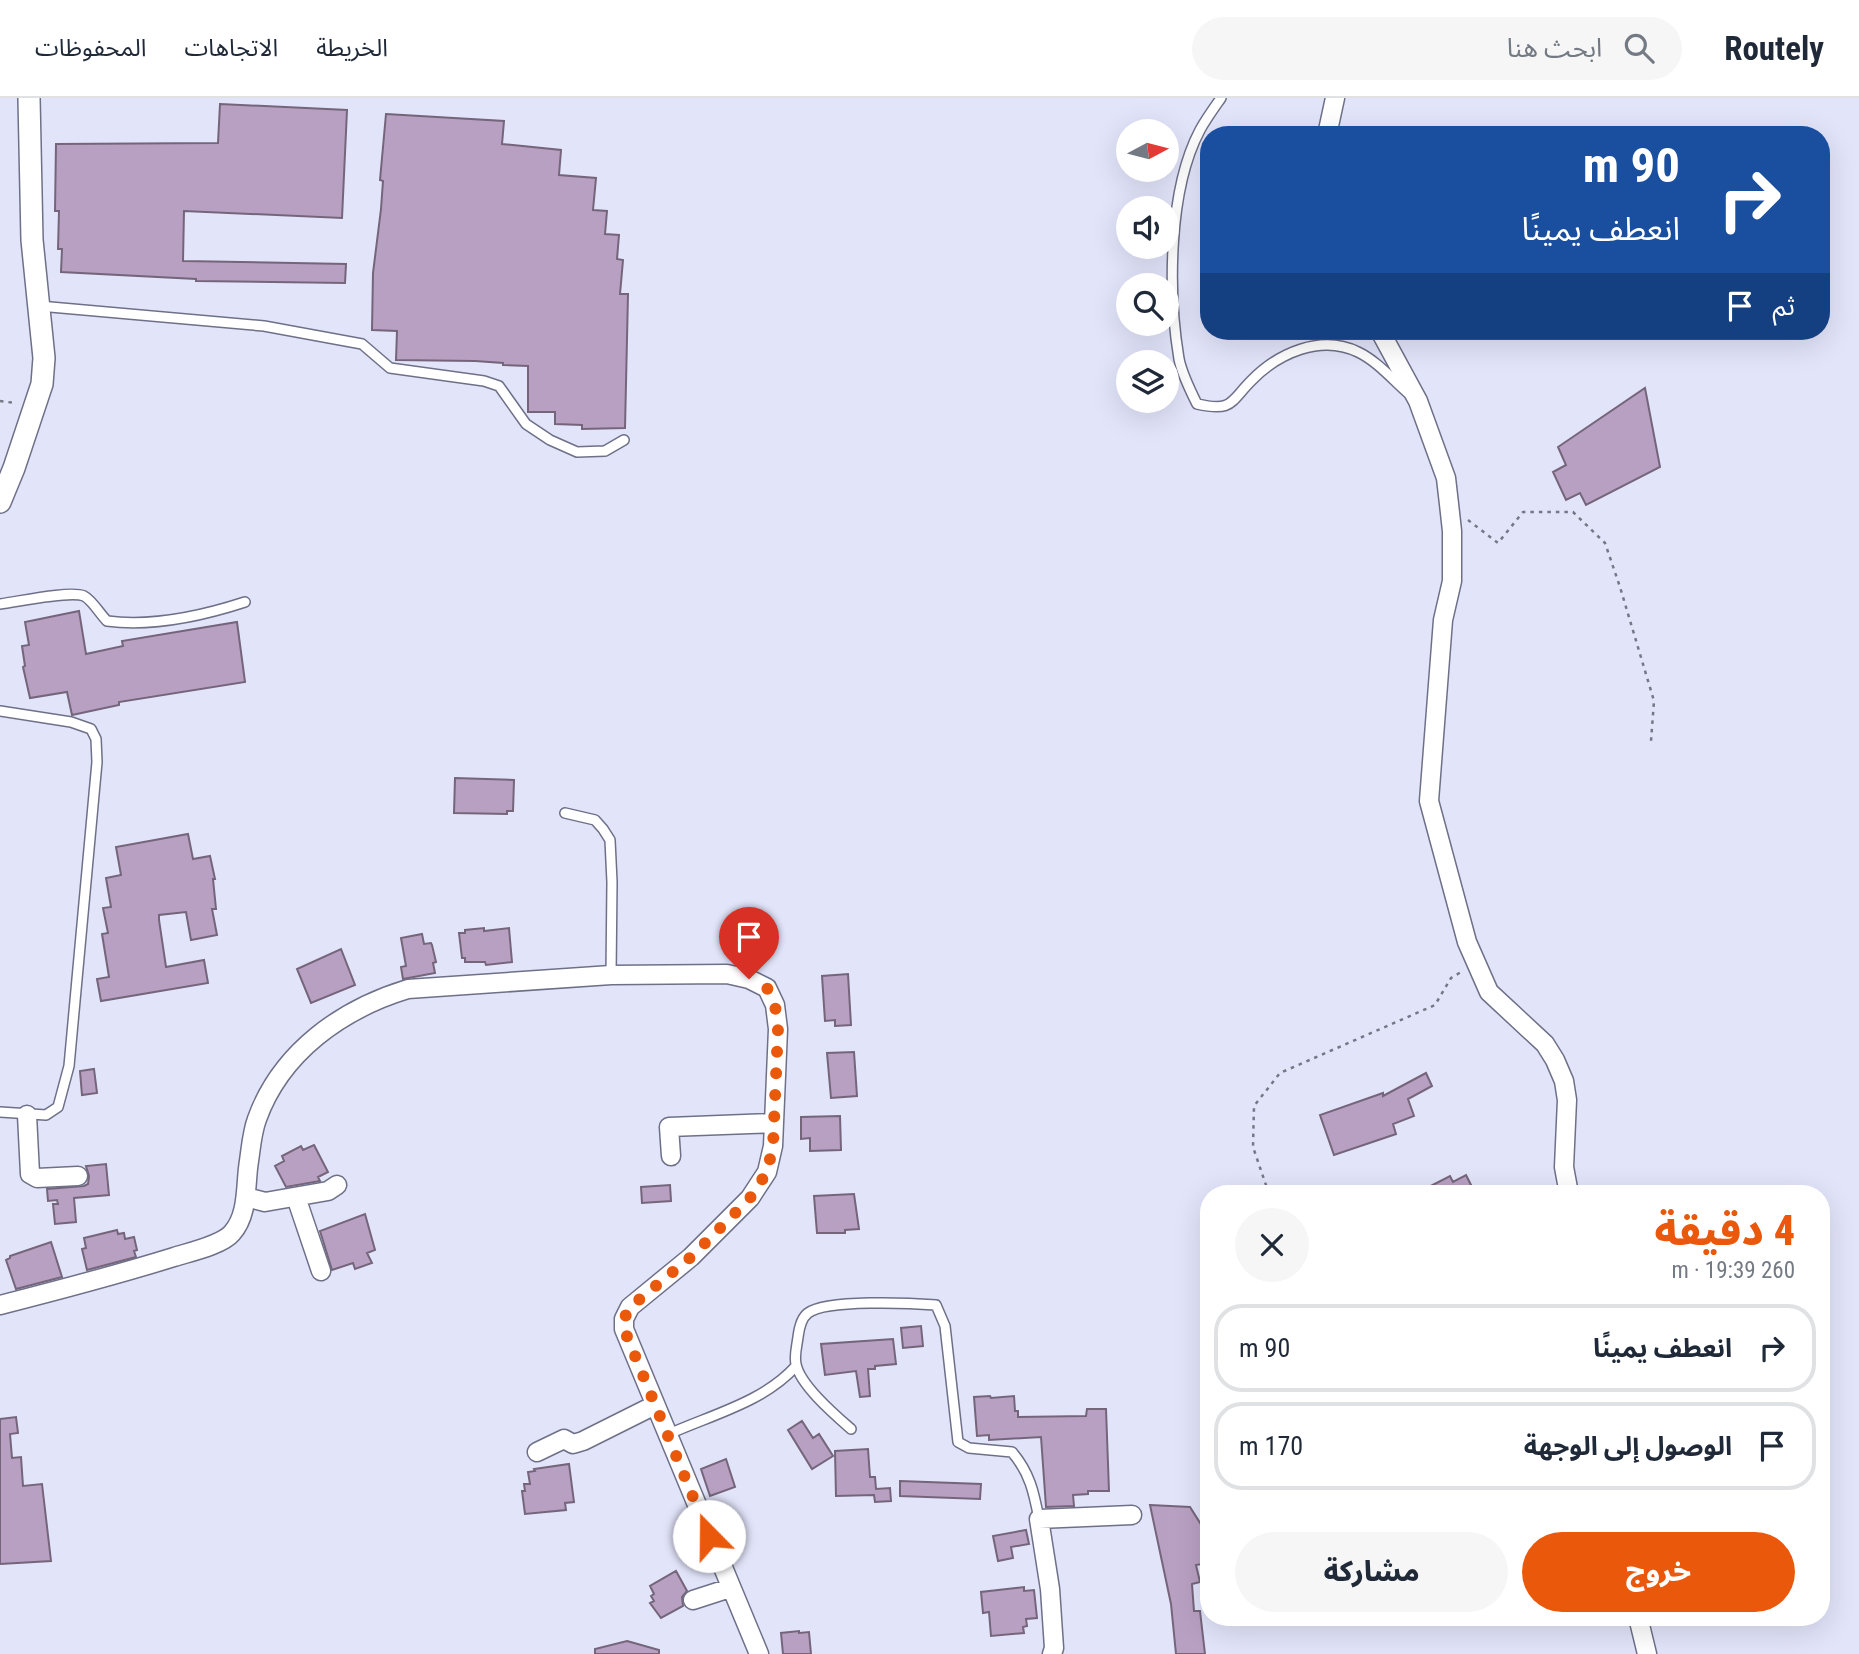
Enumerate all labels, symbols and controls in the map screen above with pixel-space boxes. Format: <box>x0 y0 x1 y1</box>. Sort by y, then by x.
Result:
search box <box>1192 17 1682 80</box>
icon: search <box>1620 29 1658 67</box>
text: Routely <box>1724 29 1824 68</box>
text: ابحث هنا <box>1507 33 1602 63</box>
text: المحفوظات <box>35 34 146 62</box>
text: الاتجاهات <box>184 34 278 62</box>
text: الخريطة <box>316 34 388 62</box>
north arrow <box>1116 119 1180 182</box>
map controls <box>1116 119 1179 413</box>
text: 90 m <box>1583 137 1680 194</box>
icon: right <box>1704 154 1795 245</box>
button: sound <box>1116 196 1179 259</box>
text: انعطف يمينًا <box>1522 210 1680 248</box>
button: search <box>1116 273 1179 336</box>
icon: arrive <box>1721 287 1759 325</box>
text: ثم <box>1773 291 1795 321</box>
button: layers <box>1116 350 1179 413</box>
pin <box>719 907 779 979</box>
icon: arrive <box>730 918 768 956</box>
text: 4 دقيقة <box>1654 1206 1795 1255</box>
button: close <box>1235 1208 1309 1282</box>
text: 260 m · 19:39 <box>1671 1257 1795 1284</box>
icon: right <box>1753 1329 1791 1367</box>
text: 90 m <box>1239 1333 1290 1363</box>
text: انعطف يمينًا <box>1593 1333 1732 1363</box>
icon: arrive <box>1753 1427 1791 1465</box>
text: 170 m <box>1239 1431 1303 1461</box>
text: الوصول إلى الوجهة <box>1524 1431 1732 1461</box>
position arrow <box>672 1499 746 1573</box>
button: مشاركة <box>1235 1532 1508 1612</box>
button: خروج <box>1522 1532 1795 1612</box>

